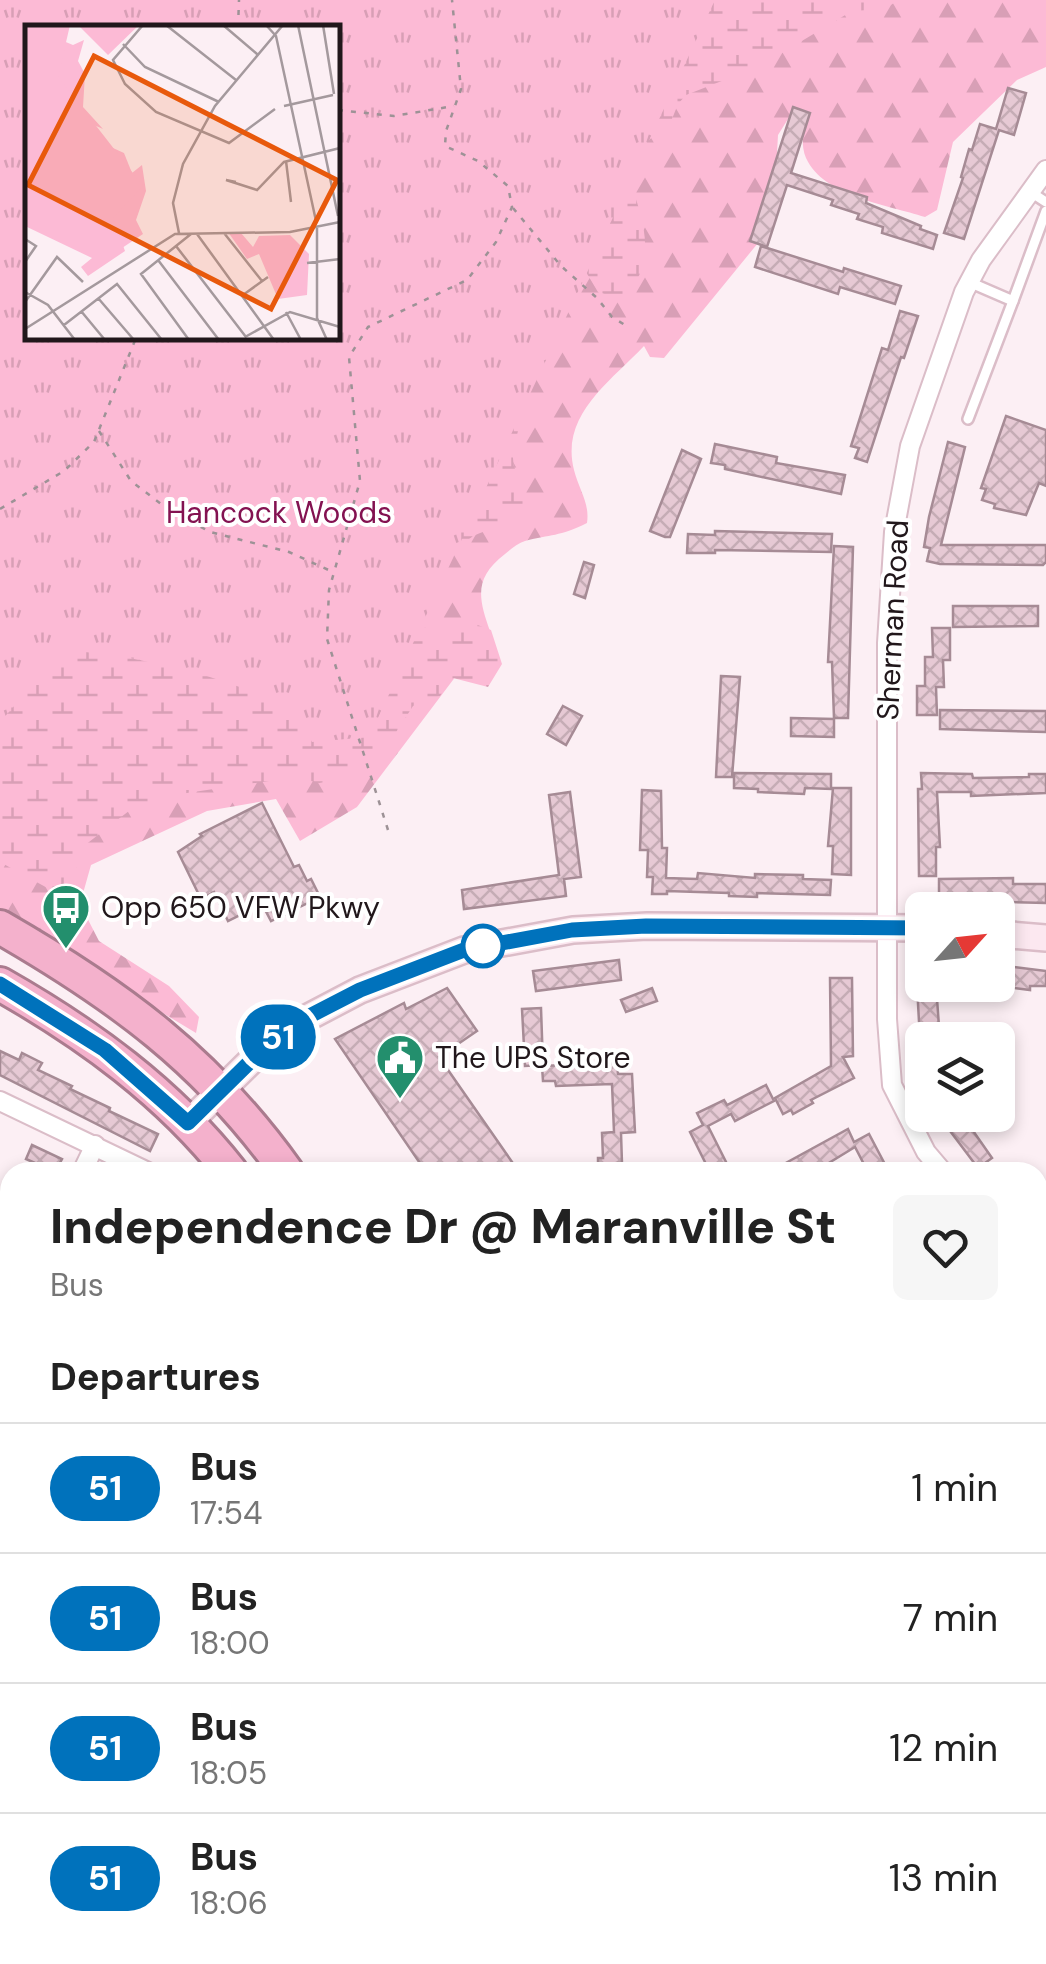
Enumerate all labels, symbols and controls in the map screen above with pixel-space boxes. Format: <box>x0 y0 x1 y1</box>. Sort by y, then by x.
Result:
inset map <box>25 25 340 340</box>
park label: Hancock Woods <box>166 493 392 532</box>
street label: Sherman Road <box>868 519 917 721</box>
bus stop icon: Opp 650 VFW Pkwy <box>40 882 92 950</box>
place label: Opp 650 VFW Pkwy <box>101 888 380 927</box>
north arrow <box>905 892 1015 1002</box>
map controls <box>905 892 1015 1132</box>
unlabelled marker <box>462 925 504 967</box>
line badge: 51 <box>233 1004 323 1070</box>
text: 51 <box>261 1014 295 1060</box>
button: layers <box>905 1022 1015 1132</box>
public building icon: The UPS Store <box>374 1032 426 1100</box>
place label: The UPS Store <box>435 1038 631 1077</box>
text: Independence Dr @ Maranville St <box>50 1195 836 1258</box>
button: heart <box>893 1195 998 1300</box>
text: Bus <box>50 1264 104 1306</box>
text: Departures <box>50 1352 261 1402</box>
text: Bus <box>190 1442 258 1492</box>
text: 1 min <box>911 1463 998 1513</box>
text: 51 <box>88 1465 122 1511</box>
text: 17:54 <box>190 1492 262 1534</box>
text: Bus <box>190 1572 258 1622</box>
text: 7 min <box>903 1593 998 1643</box>
text: 51 <box>88 1595 122 1641</box>
text: 18:00 <box>190 1622 270 1664</box>
text: Bus <box>190 1702 258 1752</box>
text: 12 min <box>889 1723 998 1773</box>
text: 51 <box>88 1725 122 1771</box>
text: 18:05 <box>190 1752 267 1794</box>
text: Bus <box>190 1832 258 1882</box>
text: 13 min <box>889 1853 998 1903</box>
text: 51 <box>88 1855 122 1901</box>
text: 18:06 <box>190 1882 268 1924</box>

